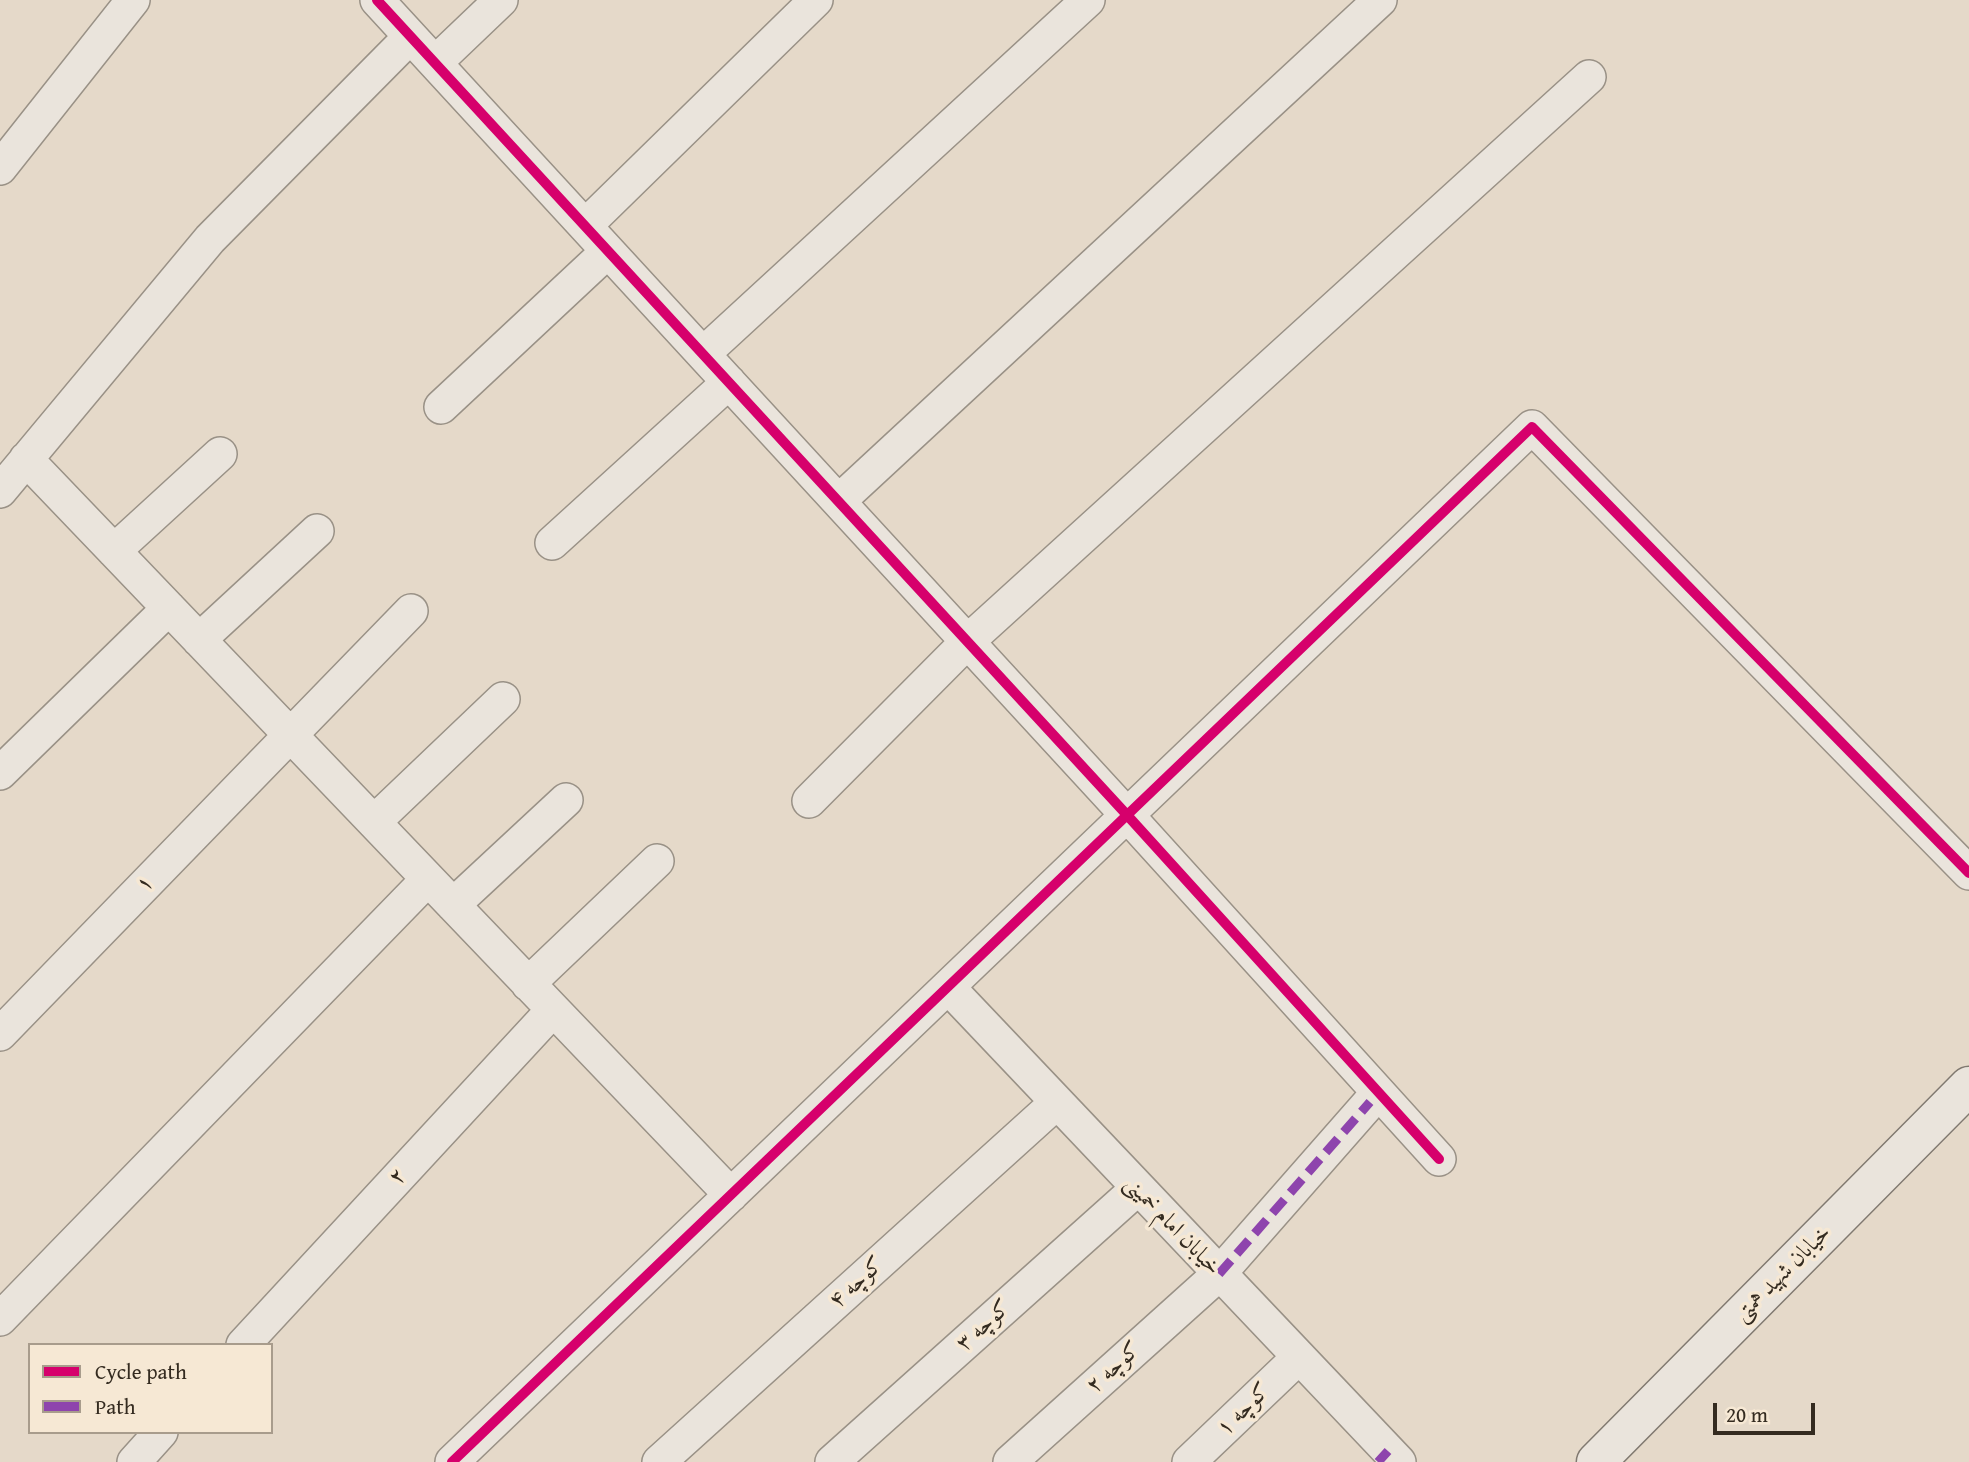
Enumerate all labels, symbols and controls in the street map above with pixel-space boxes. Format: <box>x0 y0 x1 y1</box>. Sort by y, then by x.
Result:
street label: ۱ <box>130 870 160 898</box>
street label: ۲ <box>383 1163 413 1191</box>
street label: خیابان امام خمینی <box>1118 1171 1226 1281</box>
street label: خیابان شهید همتی <box>1729 1220 1837 1328</box>
street label: کوچه ۴ <box>824 1251 890 1315</box>
street label: کوچه ۳ <box>951 1294 1017 1358</box>
street label: کوچه ۲ <box>1081 1336 1147 1400</box>
legend <box>28 1343 273 1434</box>
text: Cycle path <box>95 1356 187 1387</box>
street label: کوچه ۱ <box>1211 1378 1277 1442</box>
scale bar <box>1717 1388 1818 1432</box>
text: Path <box>95 1391 135 1422</box>
text: 20 m <box>1726 1399 1768 1430</box>

